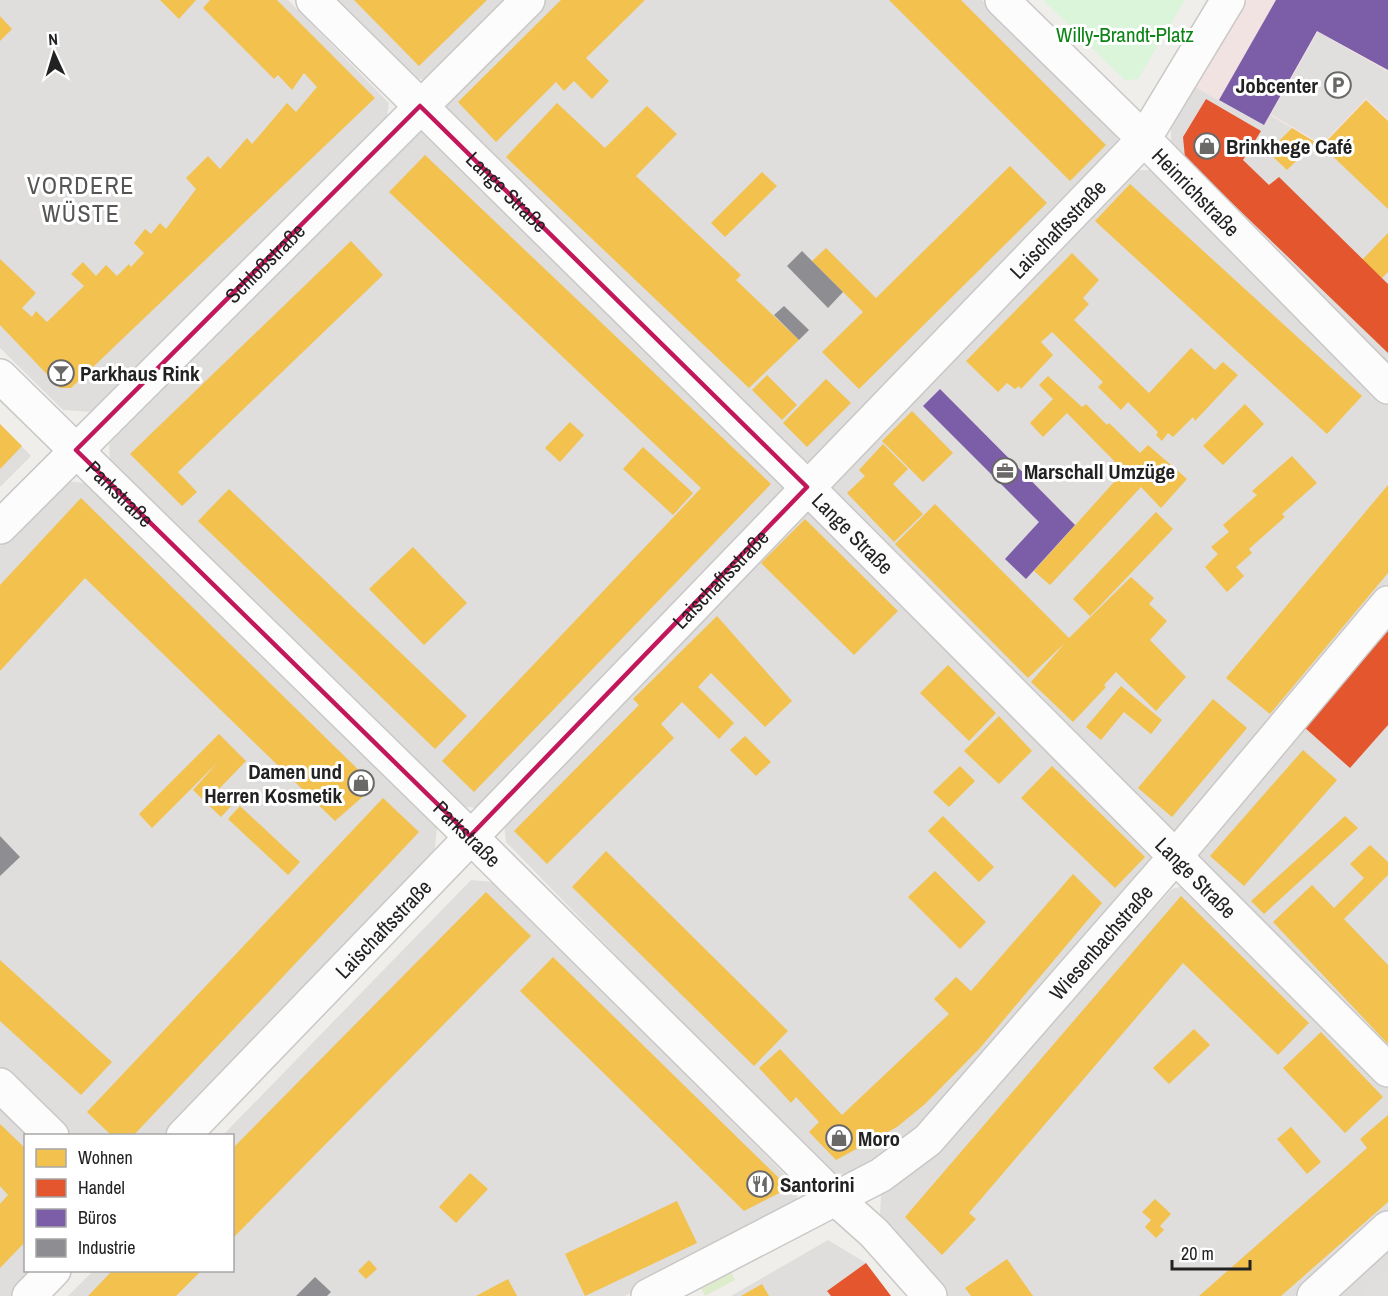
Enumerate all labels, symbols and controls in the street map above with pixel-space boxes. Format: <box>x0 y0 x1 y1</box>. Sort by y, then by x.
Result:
park label: Willy-Brandt-Platz <box>1056 20 1194 49</box>
north arrow <box>24 24 84 84</box>
text: N <box>47 28 58 50</box>
parking icon: Jobcenter <box>1323 70 1353 100</box>
place label: Jobcenter <box>1236 71 1318 100</box>
shop icon: Brinkhege Café <box>1192 131 1222 161</box>
place label: Brinkhege Café <box>1226 132 1352 161</box>
street label: Heinrichstraße <box>1146 141 1246 243</box>
street label: Lange Straße <box>460 145 555 239</box>
district label: VORDERE WÜSTE <box>27 169 135 229</box>
street label: Laischaftsstraße <box>1003 173 1112 285</box>
street label: Schloßstraße <box>218 216 311 309</box>
bar icon: Parkhaus Rink <box>46 358 76 388</box>
place label: Parkhaus Rink <box>80 359 200 388</box>
street label: Parkstraße <box>80 454 160 533</box>
office icon: Marschall Umzüge <box>990 456 1020 486</box>
place label: Marschall Umzüge <box>1024 457 1175 486</box>
street label: Lange Straße <box>806 486 900 580</box>
street label: Laischaftsstraße <box>665 523 775 635</box>
place label: Damen und Herren Kosmetik <box>204 757 342 810</box>
shop icon: Damen und Herren Kosmetik <box>346 768 376 798</box>
street label: Parkstraße <box>427 794 508 873</box>
street label: Lange Straße <box>1149 830 1243 925</box>
street label: Laischaftsstraße <box>328 873 438 985</box>
street label: Wiesenbachstraße <box>1042 878 1159 1006</box>
shop icon: Moro <box>824 1123 854 1153</box>
place label: Moro <box>858 1124 900 1153</box>
legend <box>24 1134 234 1272</box>
text: Wohnen <box>78 1145 133 1170</box>
restaurant icon: Santorini <box>745 1169 775 1199</box>
place label: Santorini <box>780 1170 855 1199</box>
text: Handel <box>78 1175 125 1200</box>
text: Büros <box>78 1205 117 1230</box>
scale bar <box>1172 1233 1250 1271</box>
text: Industrie <box>78 1235 135 1260</box>
text: 20 m <box>1181 1241 1214 1266</box>

